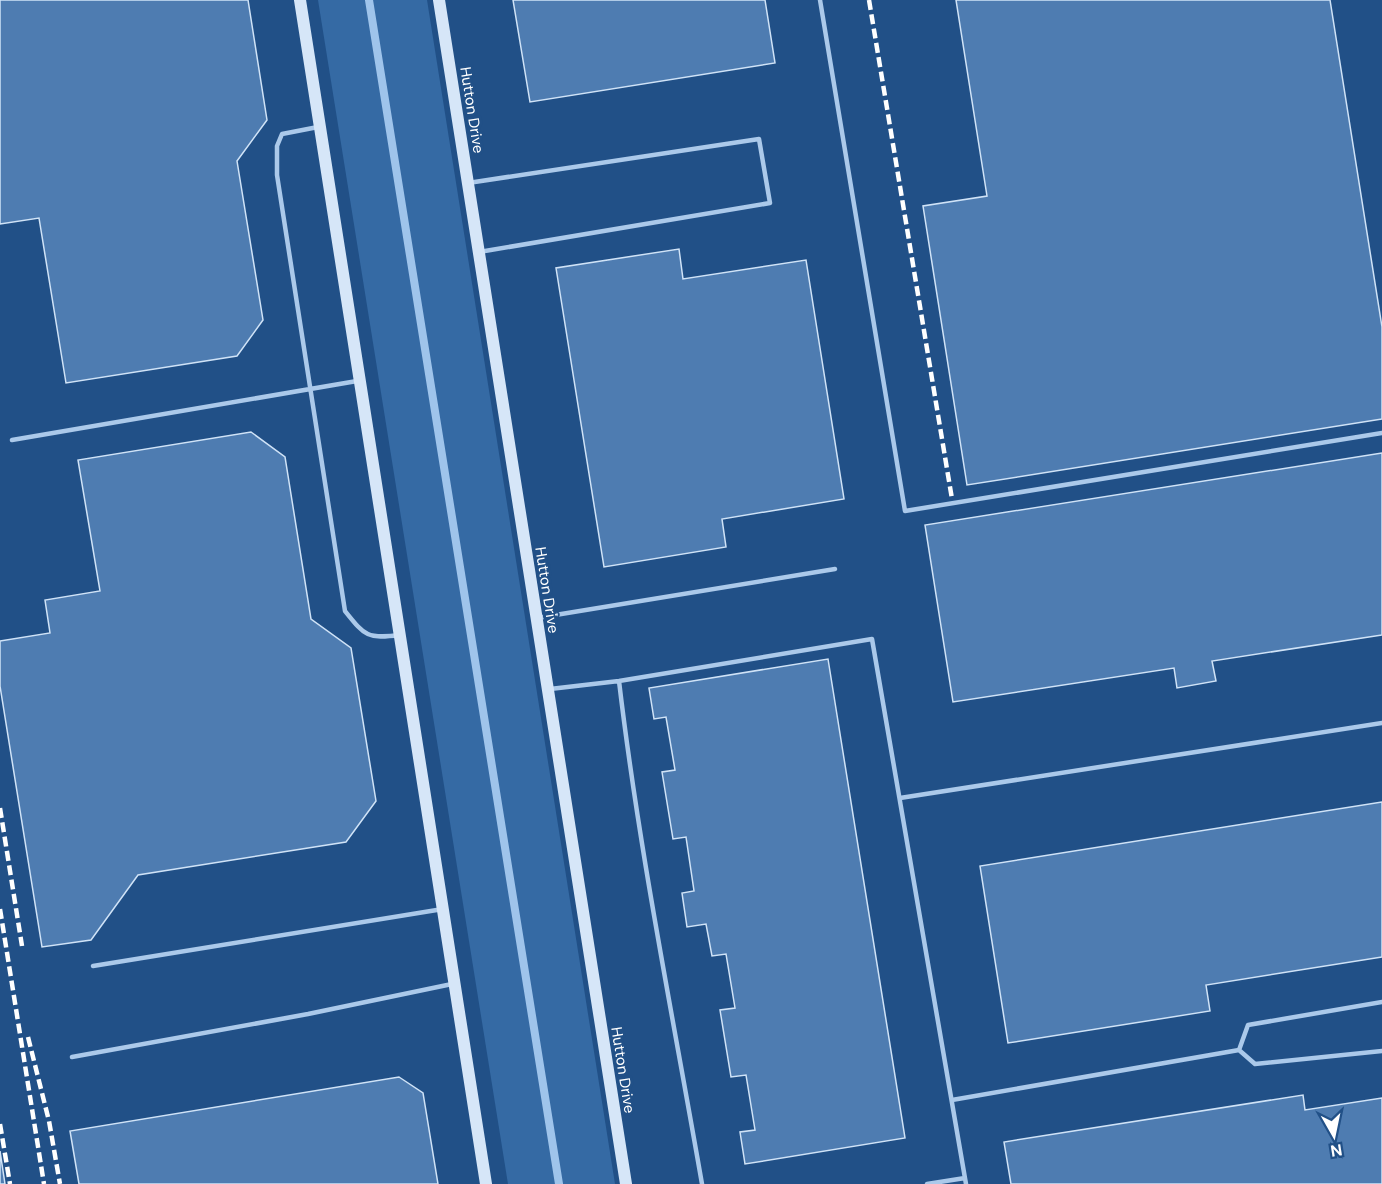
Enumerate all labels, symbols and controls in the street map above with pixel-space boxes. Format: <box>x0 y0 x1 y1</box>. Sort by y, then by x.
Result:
street label: Hutton Drive <box>455 65 489 155</box>
street label: Hutton Drive <box>530 545 564 635</box>
street label: Hutton Drive <box>606 1025 640 1115</box>
north arrow <box>1304 1106 1364 1166</box>
text: N <box>1329 1139 1344 1162</box>

